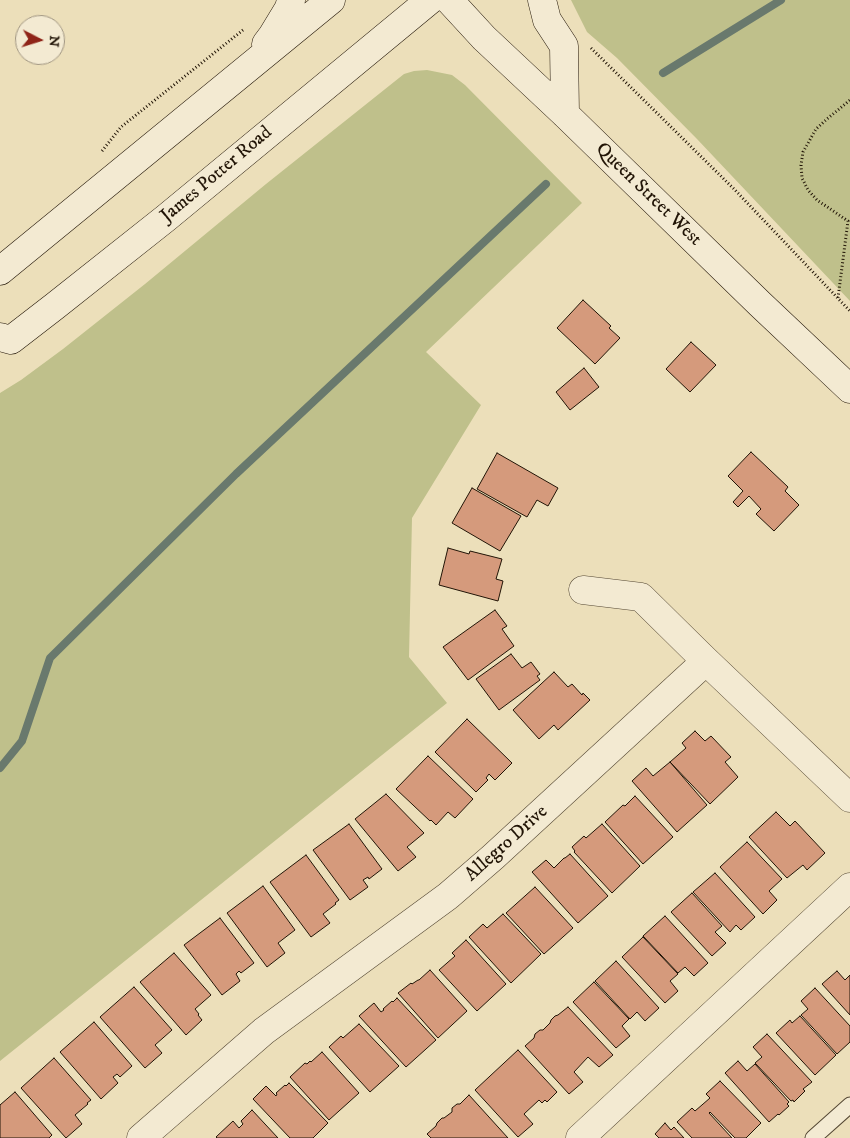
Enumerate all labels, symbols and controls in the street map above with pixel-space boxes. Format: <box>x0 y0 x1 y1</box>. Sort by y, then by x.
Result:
north arrow <box>15 15 65 65</box>
text: N <box>44 35 63 48</box>
street label: James Potter Road <box>157 122 277 228</box>
street label: Queen Street West <box>590 139 706 251</box>
street label: Allegro Drive <box>461 801 553 887</box>

